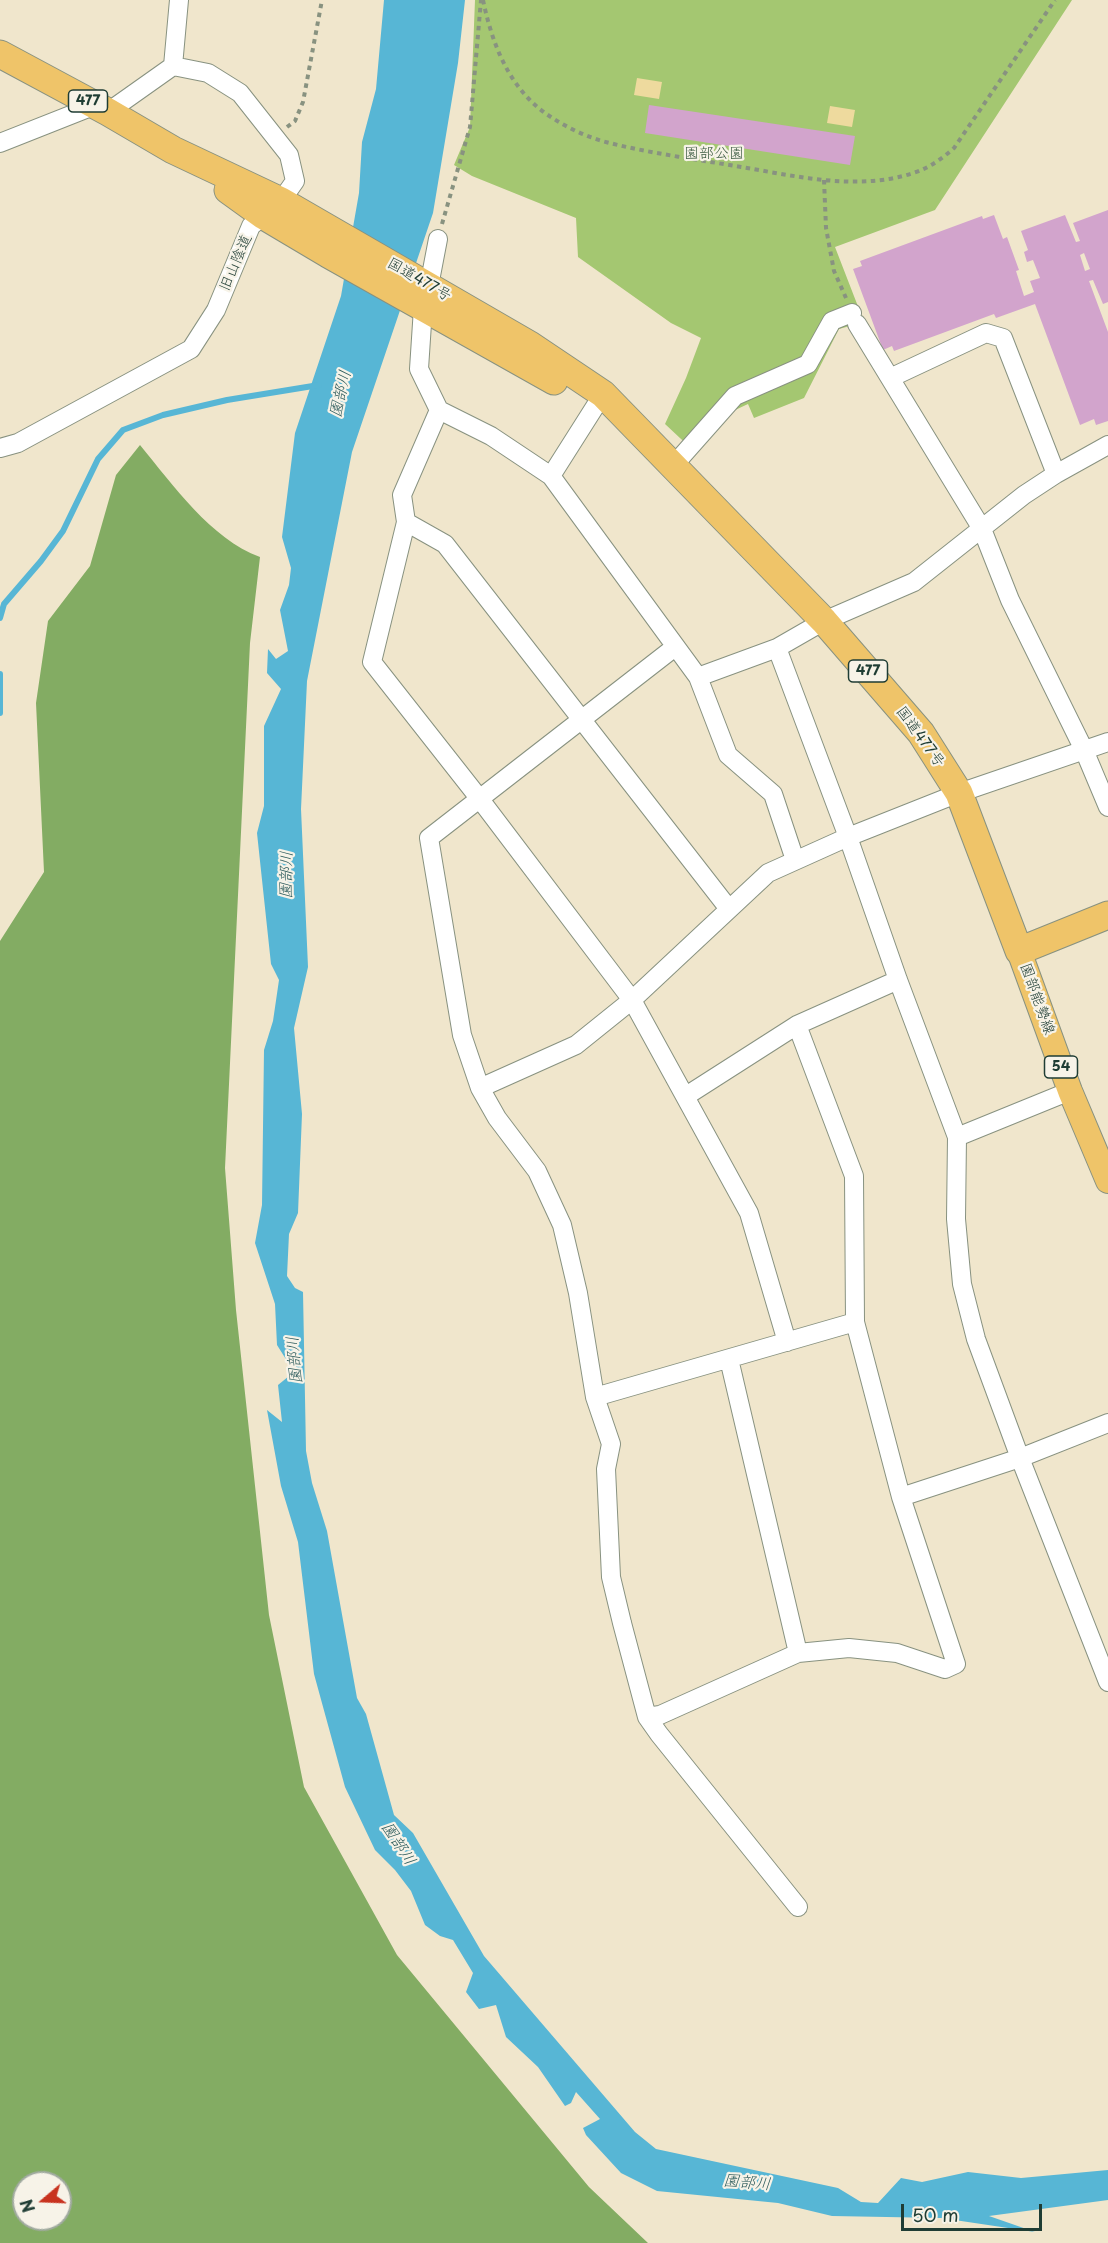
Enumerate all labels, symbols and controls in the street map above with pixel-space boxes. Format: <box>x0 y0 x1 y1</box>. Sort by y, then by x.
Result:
road number: 477 <box>68 90 107 112</box>
park label: 園部公園 <box>684 145 744 163</box>
street label: 旧山陰道 <box>216 232 256 294</box>
street label: 国道477号 <box>384 254 454 306</box>
water label: 園部川 <box>326 368 356 420</box>
road number: 477 <box>848 660 888 682</box>
street label: 国道477号 <box>892 703 948 771</box>
water label: 園部川 <box>277 851 297 899</box>
street label: 園部能勢線 <box>1016 961 1058 1037</box>
road number: 54 <box>1044 1056 1078 1078</box>
water label: 園部川 <box>283 1335 307 1385</box>
water label: 園部川 <box>377 1819 419 1869</box>
north arrow <box>12 2171 72 2231</box>
water label: 園部川 <box>722 2171 772 2195</box>
scale bar <box>904 2192 1045 2230</box>
text: N <box>13 2196 40 2216</box>
text: 50 m <box>912 2201 959 2228</box>

